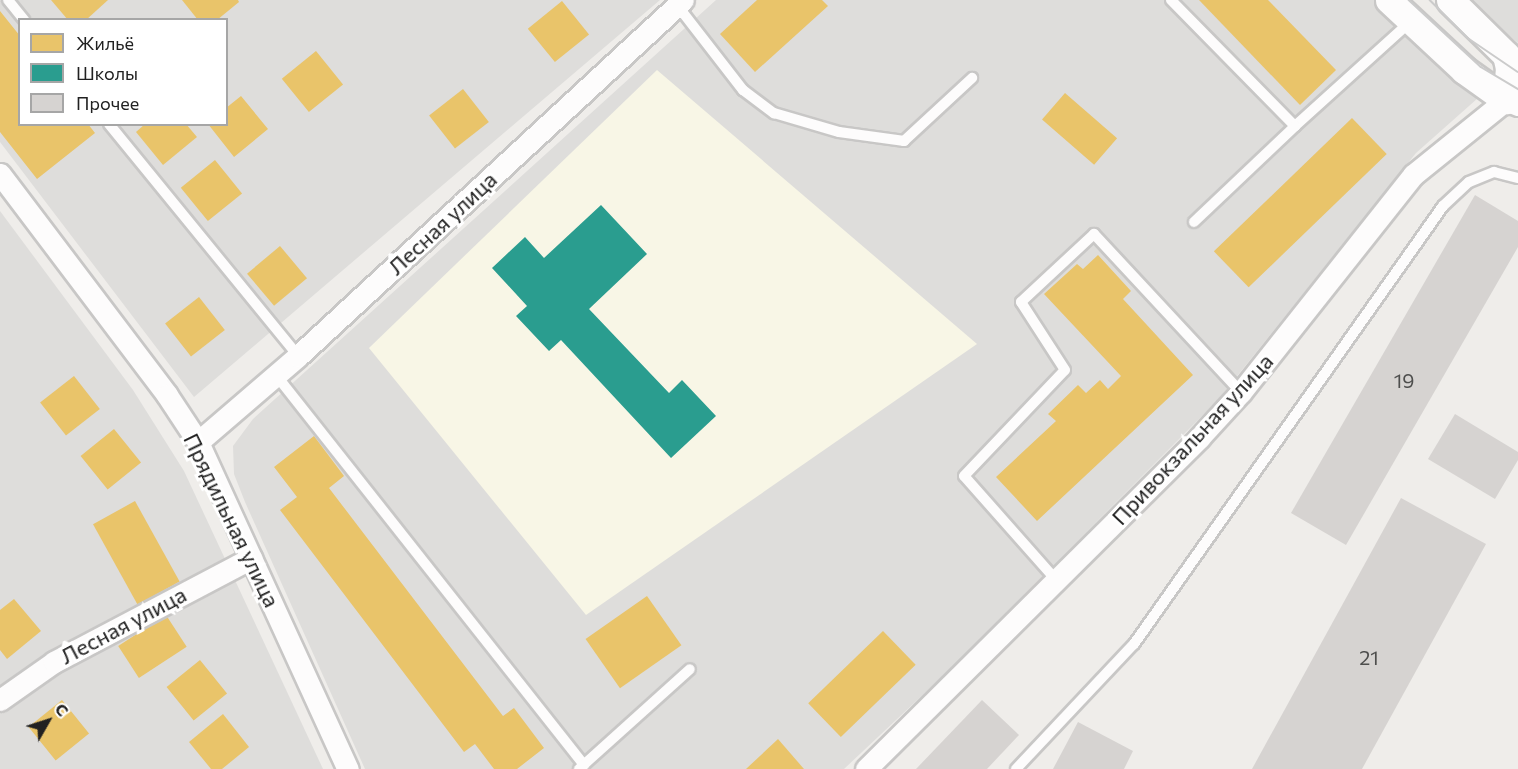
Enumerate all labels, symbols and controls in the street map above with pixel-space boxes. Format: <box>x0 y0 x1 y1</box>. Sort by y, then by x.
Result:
legend <box>18 18 228 126</box>
text: Жильё <box>76 32 134 54</box>
text: Школы <box>76 62 138 84</box>
text: Прочее <box>76 92 139 114</box>
street label: Лесная улица <box>382 166 502 280</box>
street label: Привокзальная улица <box>1106 348 1278 530</box>
house number: 19 <box>1394 368 1414 392</box>
street label: Прядильная улица <box>178 429 286 611</box>
street label: Лесная улица <box>55 581 191 669</box>
house number: 21 <box>1359 645 1379 669</box>
north arrow <box>18 691 78 751</box>
text: С <box>52 699 73 720</box>

